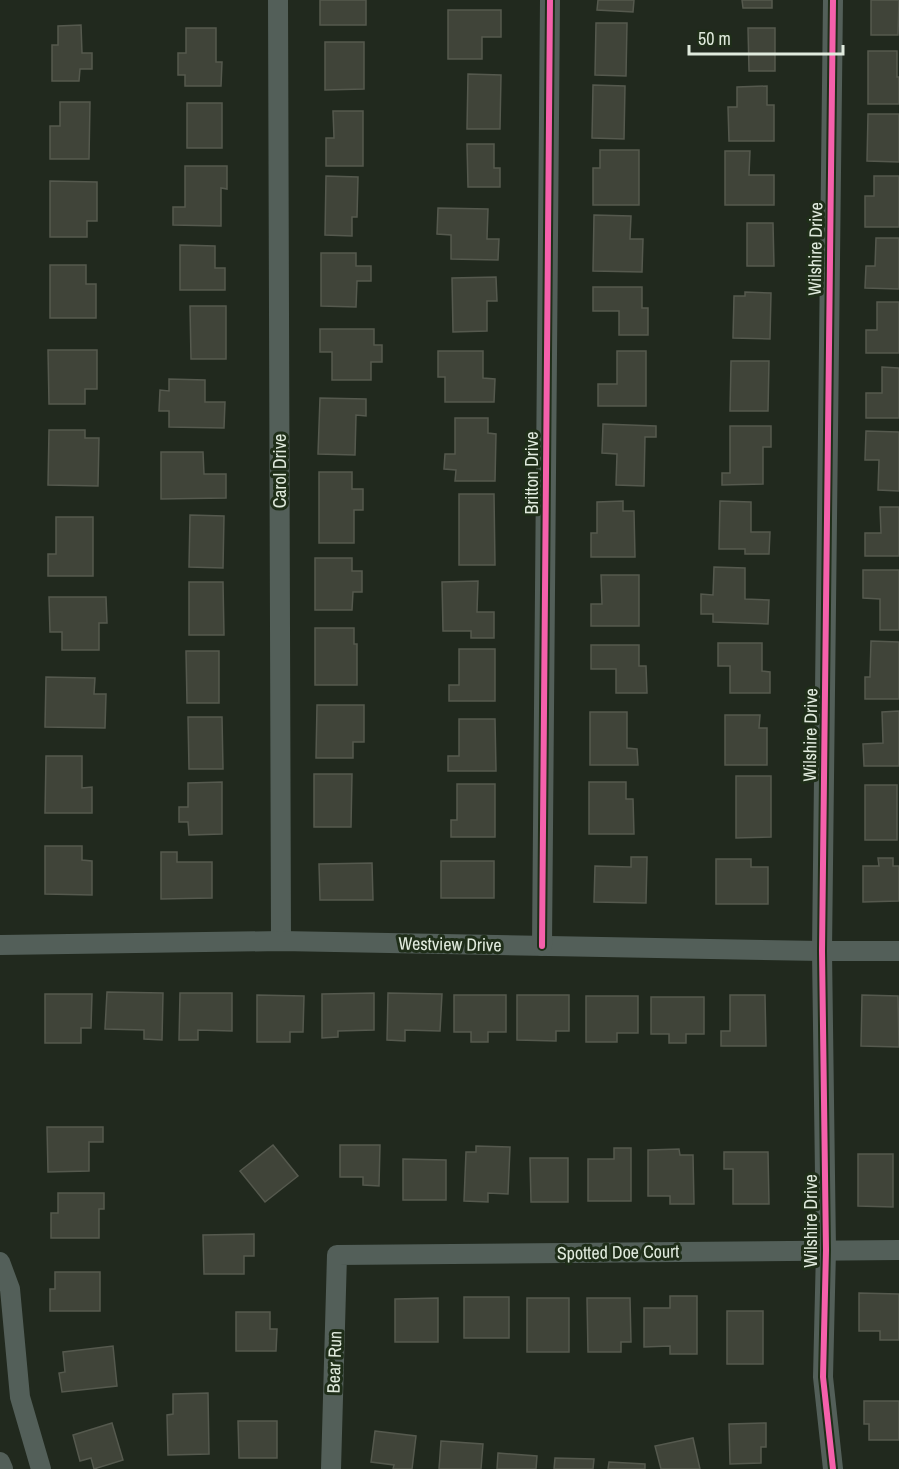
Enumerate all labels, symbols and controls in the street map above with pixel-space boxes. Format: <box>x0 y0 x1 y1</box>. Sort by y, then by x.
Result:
scale bar <box>689 18 844 56</box>
text: 50 m <box>698 26 731 51</box>
street label: Wilshire Drive <box>802 202 828 296</box>
street label: Britton Drive <box>519 432 544 514</box>
street label: Carol Drive <box>267 434 292 508</box>
street label: Wilshire Drive <box>797 688 823 782</box>
street label: Westview Drive <box>398 931 502 957</box>
street label: Wilshire Drive <box>798 1174 823 1268</box>
street label: Spotted Doe Court <box>557 1238 679 1266</box>
street label: Bear Run <box>320 1330 348 1394</box>

